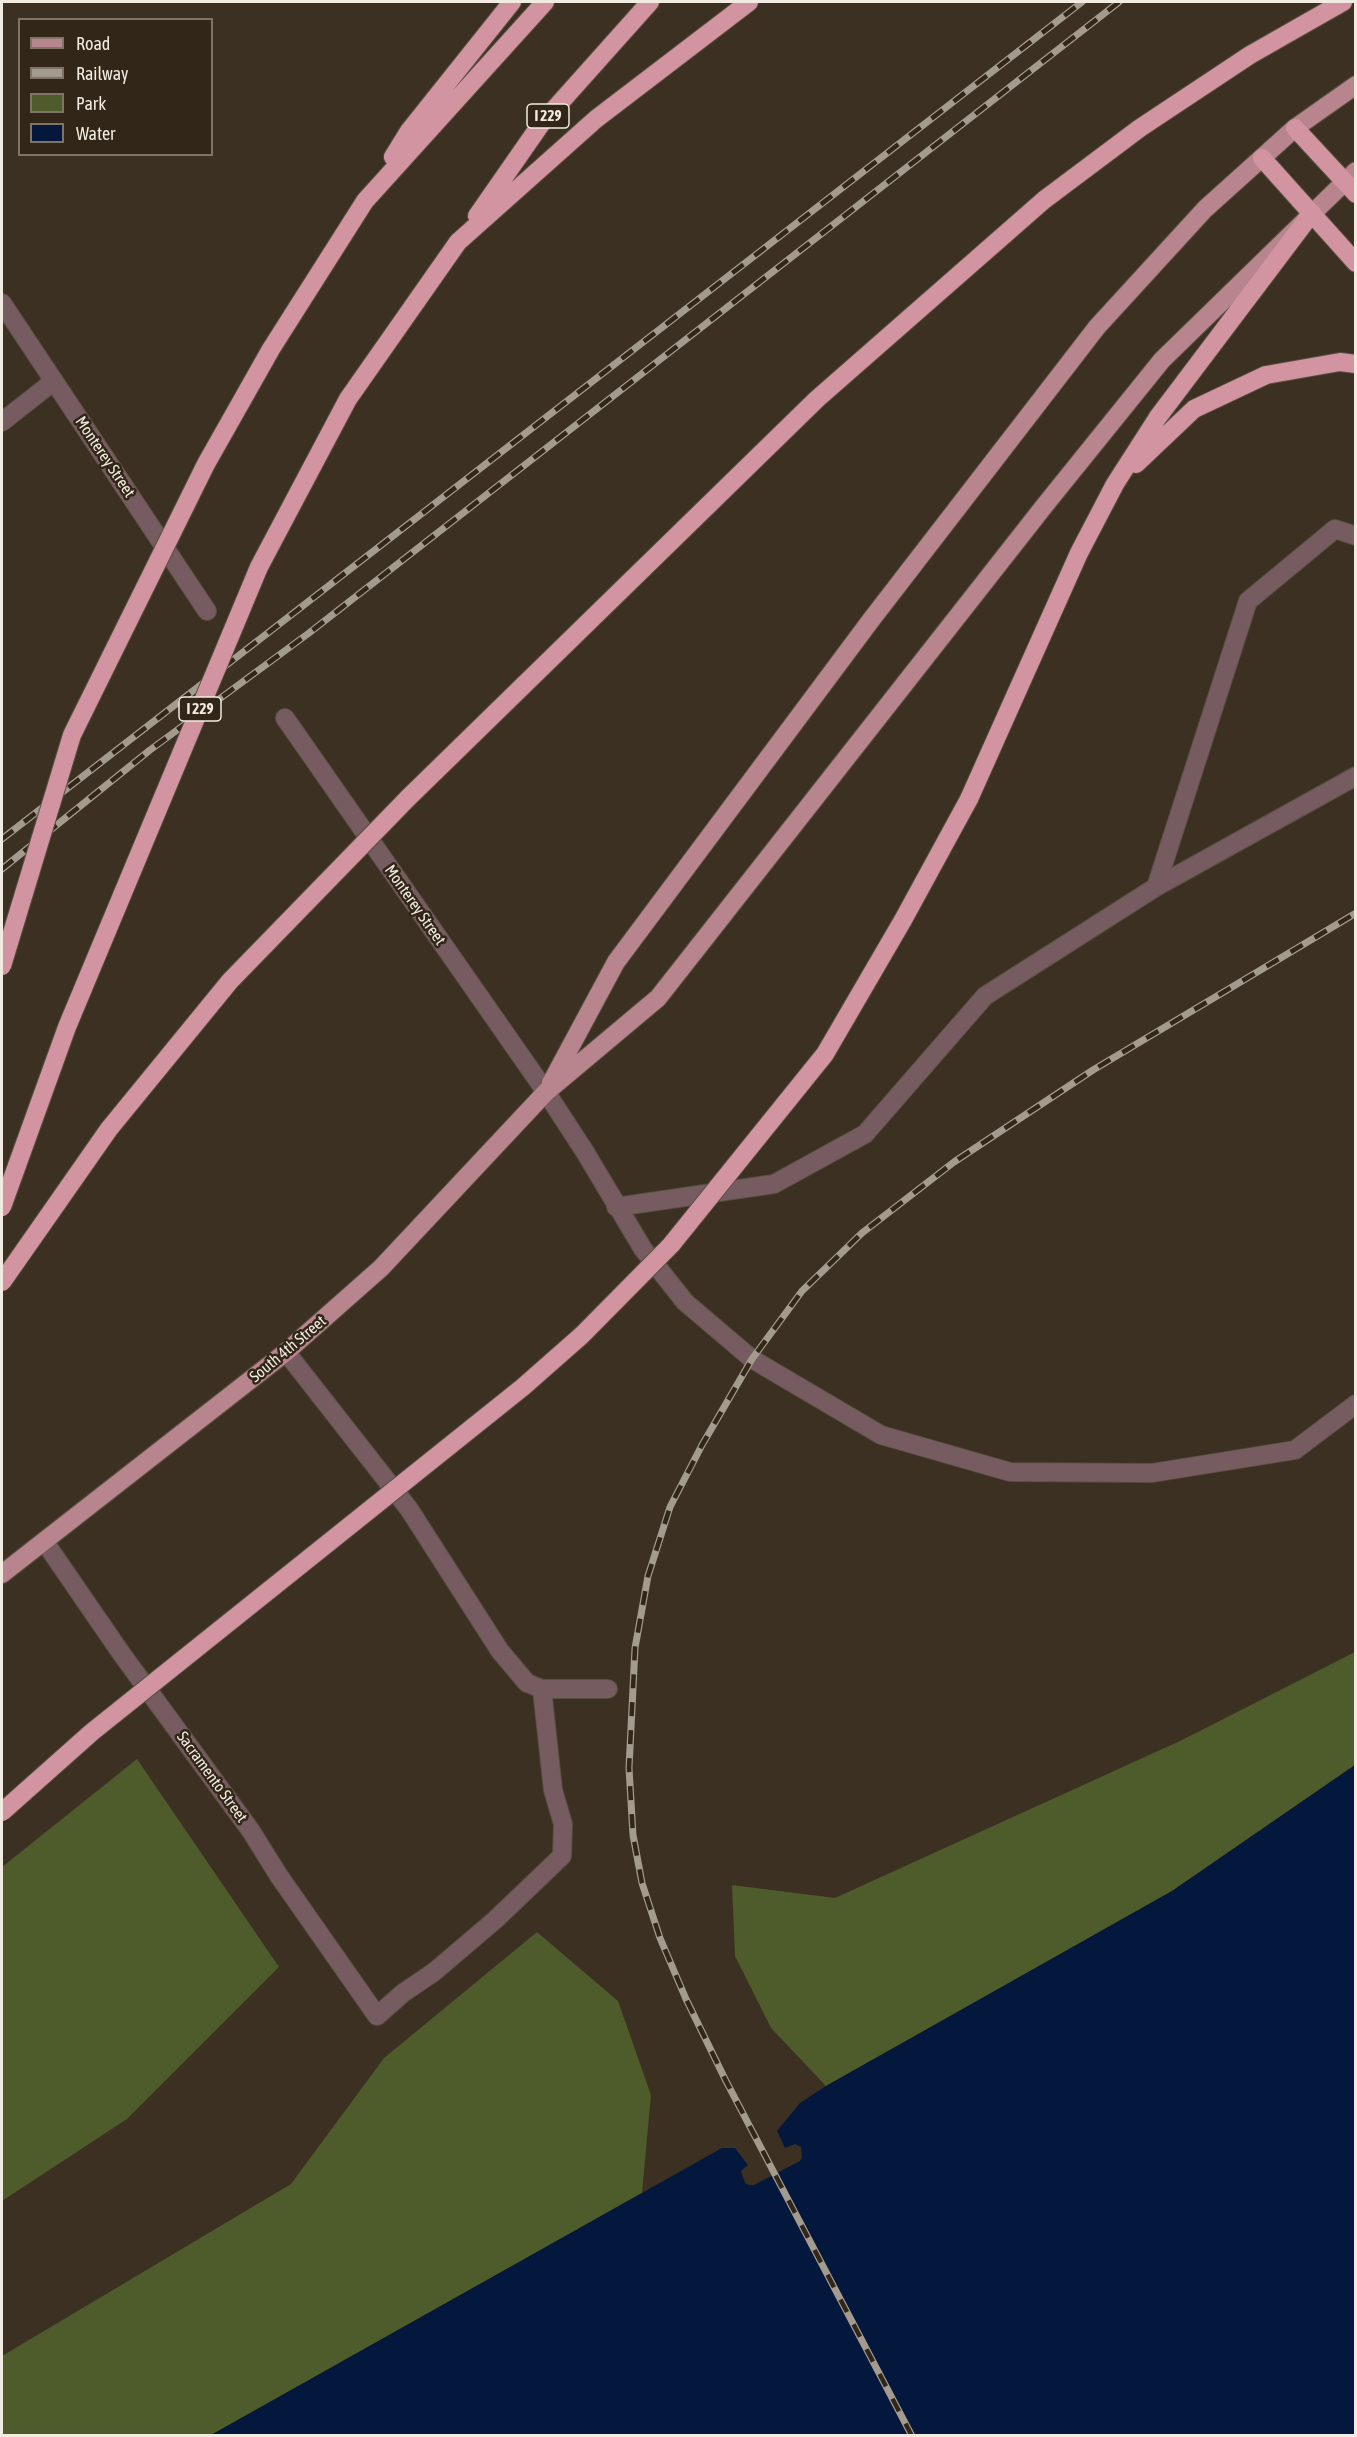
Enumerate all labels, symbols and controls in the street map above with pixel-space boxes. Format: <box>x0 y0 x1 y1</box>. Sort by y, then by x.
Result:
legend <box>18 18 213 156</box>
text: Road <box>76 33 110 54</box>
text: Railway <box>76 63 128 84</box>
text: Park <box>76 93 106 114</box>
road number: I 229 <box>527 104 569 128</box>
text: Water <box>76 123 115 144</box>
street label: Monterey Street <box>71 413 139 501</box>
road number: I 229 <box>179 697 221 721</box>
street label: Monterey Street <box>380 861 450 949</box>
street label: South 4th Street <box>246 1312 330 1386</box>
street label: Sacramento Street <box>173 1728 251 1826</box>

